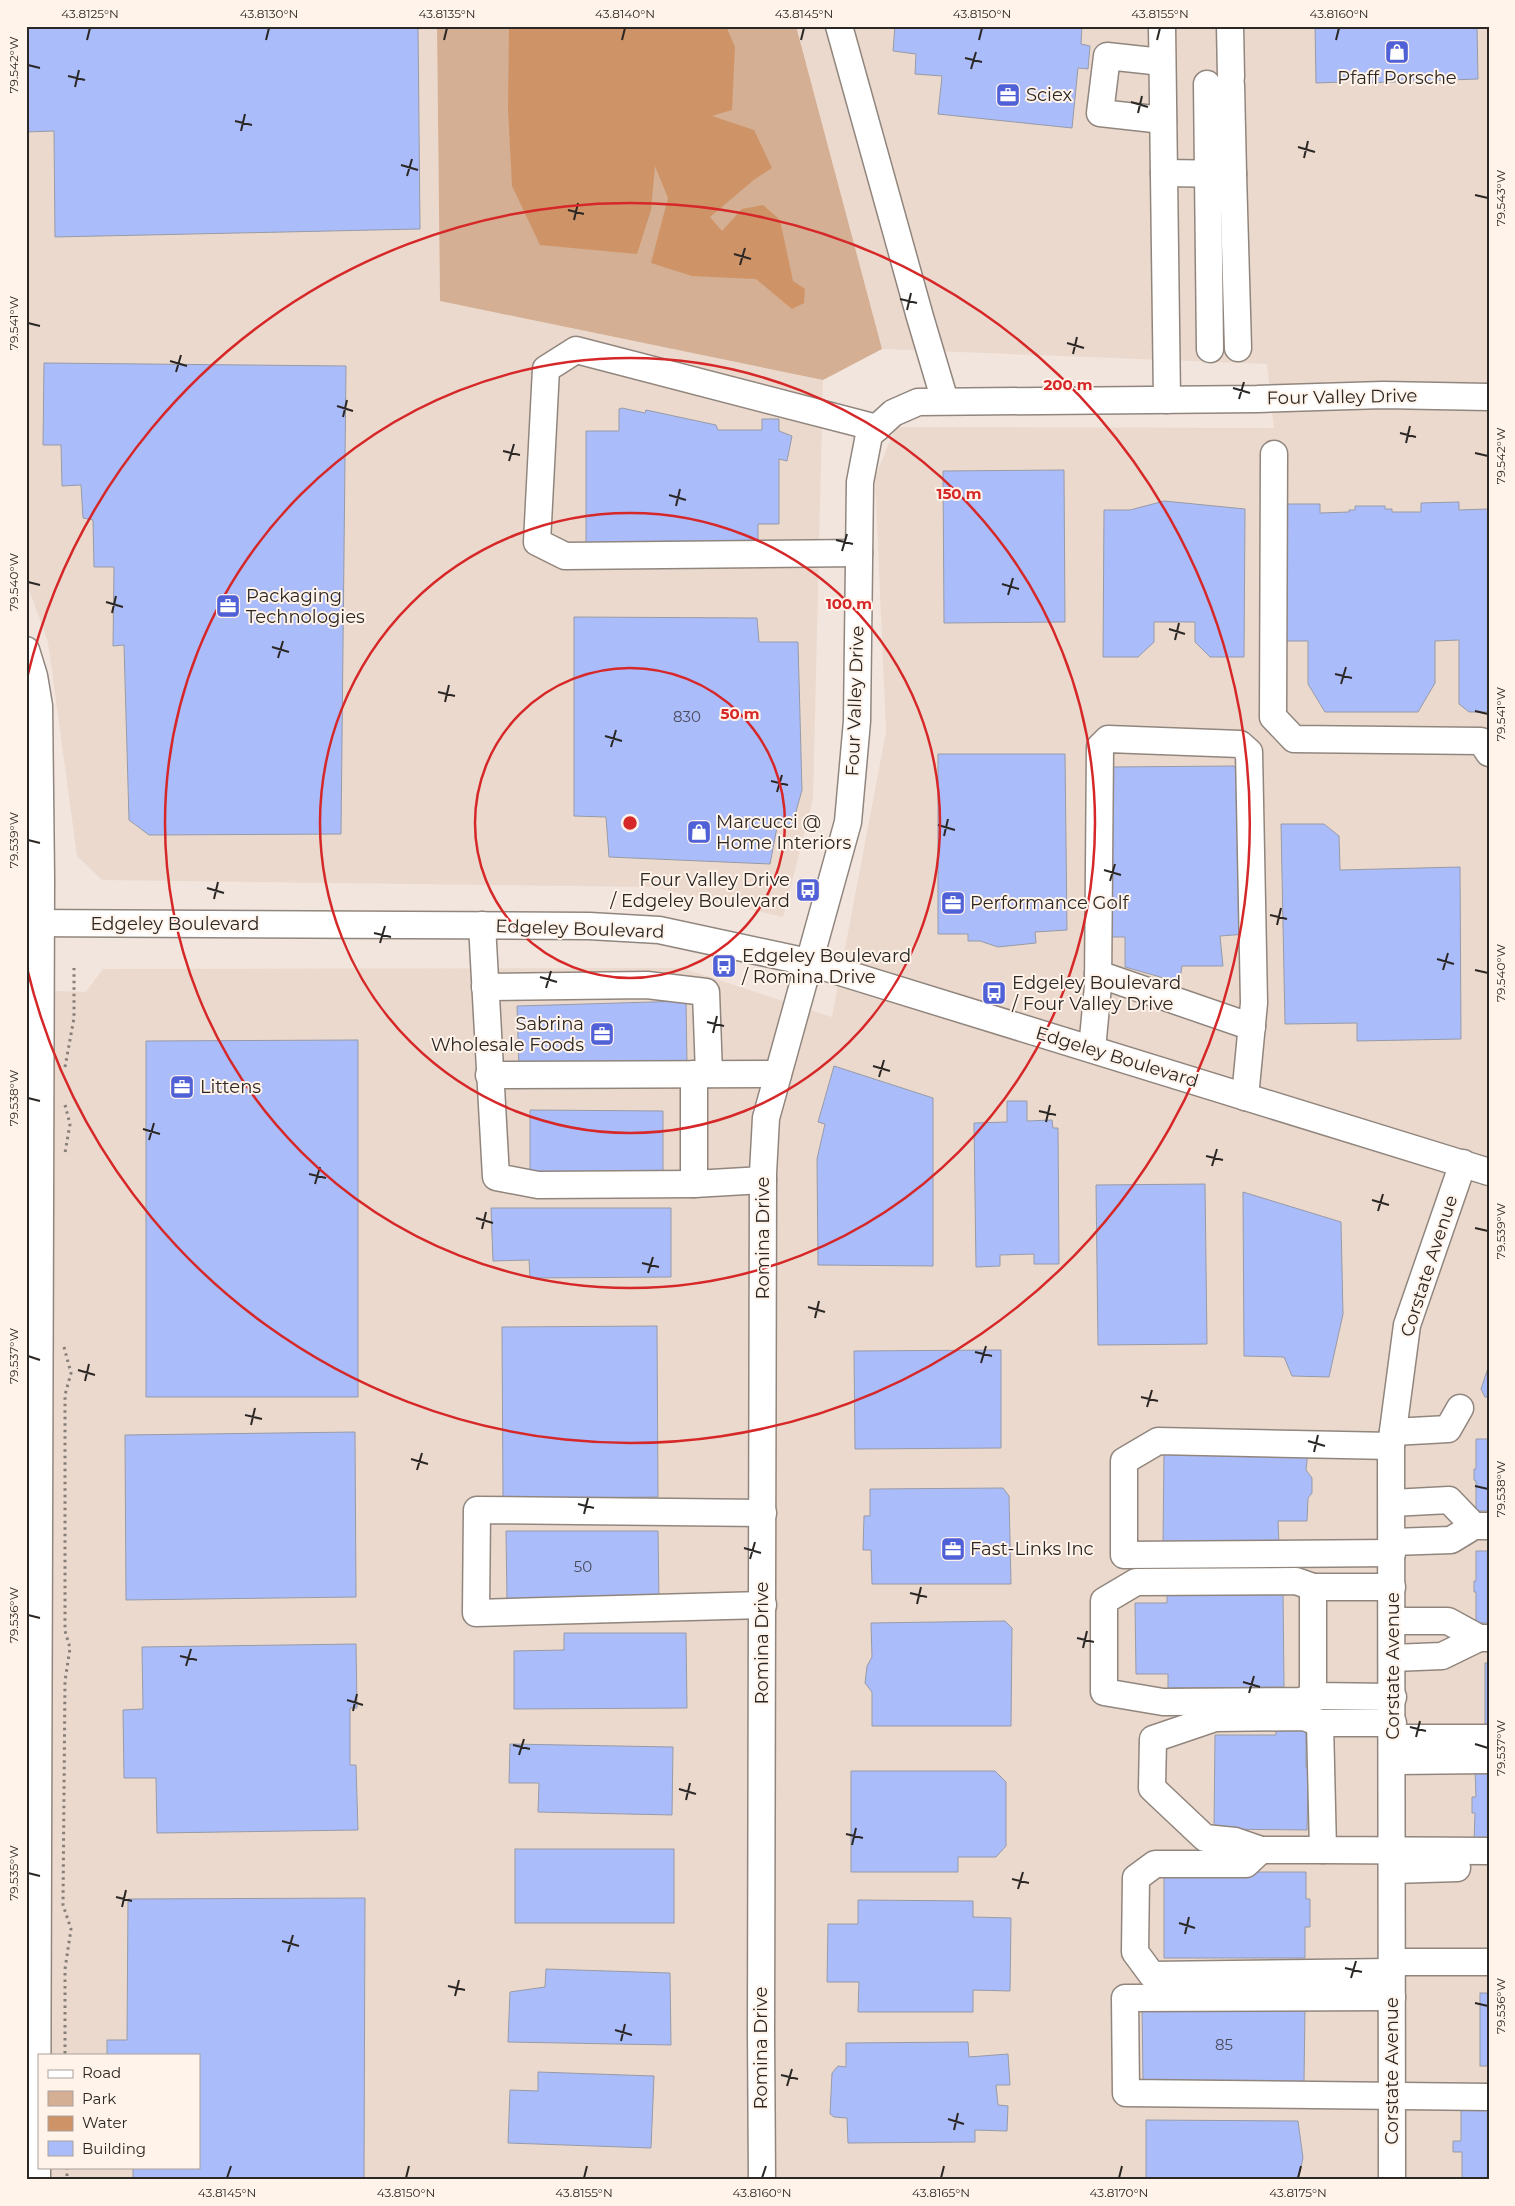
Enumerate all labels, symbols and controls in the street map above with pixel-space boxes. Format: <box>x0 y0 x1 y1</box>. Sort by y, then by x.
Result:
text: 43.8125°N <box>61 6 119 21</box>
text: 43.8130°N <box>240 6 298 21</box>
text: 43.8135°N <box>418 6 476 21</box>
text: 43.8140°N <box>595 6 655 21</box>
text: 43.8145°N <box>775 6 833 21</box>
text: 43.8150°N <box>953 6 1011 21</box>
text: 43.8155°N <box>1131 6 1189 21</box>
text: 43.8160°N <box>1309 6 1369 21</box>
text: 79.542°W <box>6 37 21 94</box>
shop icon: Pfaff Porsche <box>1384 39 1410 65</box>
place label: Pfaff Porsche <box>1337 67 1457 89</box>
office icon: Sciex <box>995 82 1021 108</box>
place label: Sciex <box>1026 84 1073 106</box>
text: 79.543°W <box>1493 170 1508 226</box>
text: 79.541°W <box>6 296 21 350</box>
text: 200 m <box>1043 375 1093 394</box>
street label: Four Valley Drive <box>1266 385 1418 409</box>
text: 79.542°W <box>1493 428 1508 485</box>
text: 150 m <box>937 484 981 503</box>
text: 79.540°W <box>6 553 21 611</box>
place label: Packaging Technologies <box>246 585 365 628</box>
office icon: Packaging Technologies <box>215 593 241 619</box>
text: 100 m <box>826 594 872 613</box>
street label: Four Valley Drive <box>841 625 869 777</box>
text: 79.541°W <box>1493 687 1508 741</box>
text: 50 m <box>720 704 760 723</box>
house number: 830 <box>673 707 701 726</box>
place label: Marcucci @ Home Interiors <box>716 811 851 854</box>
text: 79.539°W <box>6 812 21 868</box>
centre of rings <box>621 814 639 832</box>
shop icon: Marcucci @ Home Interiors <box>686 819 712 845</box>
place label: Four Valley Drive / Edgeley Boulevard <box>609 869 790 912</box>
bus stop icon: Four Valley Drive / Edgeley Boulevard <box>795 877 821 903</box>
office icon: Performance Golf <box>940 890 966 916</box>
place label: Performance Golf <box>970 892 1130 914</box>
street label: Edgeley Boulevard <box>90 913 260 935</box>
street label: Edgeley Boulevard <box>495 915 665 943</box>
text: 79.540°W <box>1493 944 1508 1002</box>
place label: Edgeley Boulevard / Romina Drive <box>741 945 911 988</box>
bus stop icon: Edgeley Boulevard / Romina Drive <box>711 953 737 979</box>
place label: Edgeley Boulevard / Four Valley Drive <box>1011 972 1181 1015</box>
bus stop icon: Edgeley Boulevard / Four Valley Drive <box>981 980 1007 1006</box>
place label: Sabrina Wholesale Foods <box>431 1013 584 1056</box>
office icon: Sabrina Wholesale Foods <box>589 1021 615 1047</box>
street label: Edgeley Boulevard <box>1033 1022 1201 1092</box>
text: 79.538°W <box>6 1070 21 1126</box>
office icon: Littens <box>169 1074 195 1100</box>
place label: Littens <box>200 1076 261 1098</box>
street label: Romina Drive <box>752 1176 774 1299</box>
street label: Corstate Avenue <box>1396 1192 1462 1340</box>
text: 79.539°W <box>1493 1203 1508 1259</box>
text: 79.537°W <box>6 1328 21 1384</box>
text: 79.538°W <box>1493 1461 1508 1517</box>
office icon: Fast-Links Inc <box>940 1536 966 1562</box>
place label: Fast-Links Inc <box>970 1538 1094 1560</box>
house number: 50 <box>574 1557 592 1576</box>
street label: Romina Drive <box>751 1581 773 1704</box>
text: 79.536°W <box>6 1587 21 1643</box>
street label: Corstate Avenue <box>1382 1592 1404 1740</box>
text: 79.537°W <box>1493 1720 1508 1776</box>
text: 79.535°W <box>6 1845 21 1901</box>
text: 79.536°W <box>1493 1978 1508 2034</box>
street label: Romina Drive <box>750 1986 772 2109</box>
street label: Corstate Avenue <box>1381 1997 1403 2145</box>
house number: 85 <box>1215 2035 1233 2054</box>
legend <box>38 2054 200 2168</box>
text: Road <box>82 2063 121 2082</box>
text: Park <box>82 2089 116 2108</box>
text: Water <box>82 2113 128 2132</box>
text: Building <box>82 2139 146 2158</box>
text: 43.8145°N <box>198 2185 256 2200</box>
text: 43.8150°N <box>377 2185 435 2200</box>
text: 43.8155°N <box>555 2185 613 2200</box>
text: 43.8160°N <box>732 2185 792 2200</box>
text: 43.8165°N <box>912 2185 970 2200</box>
text: 43.8170°N <box>1090 2185 1148 2200</box>
text: 43.8175°N <box>1269 2185 1327 2200</box>

